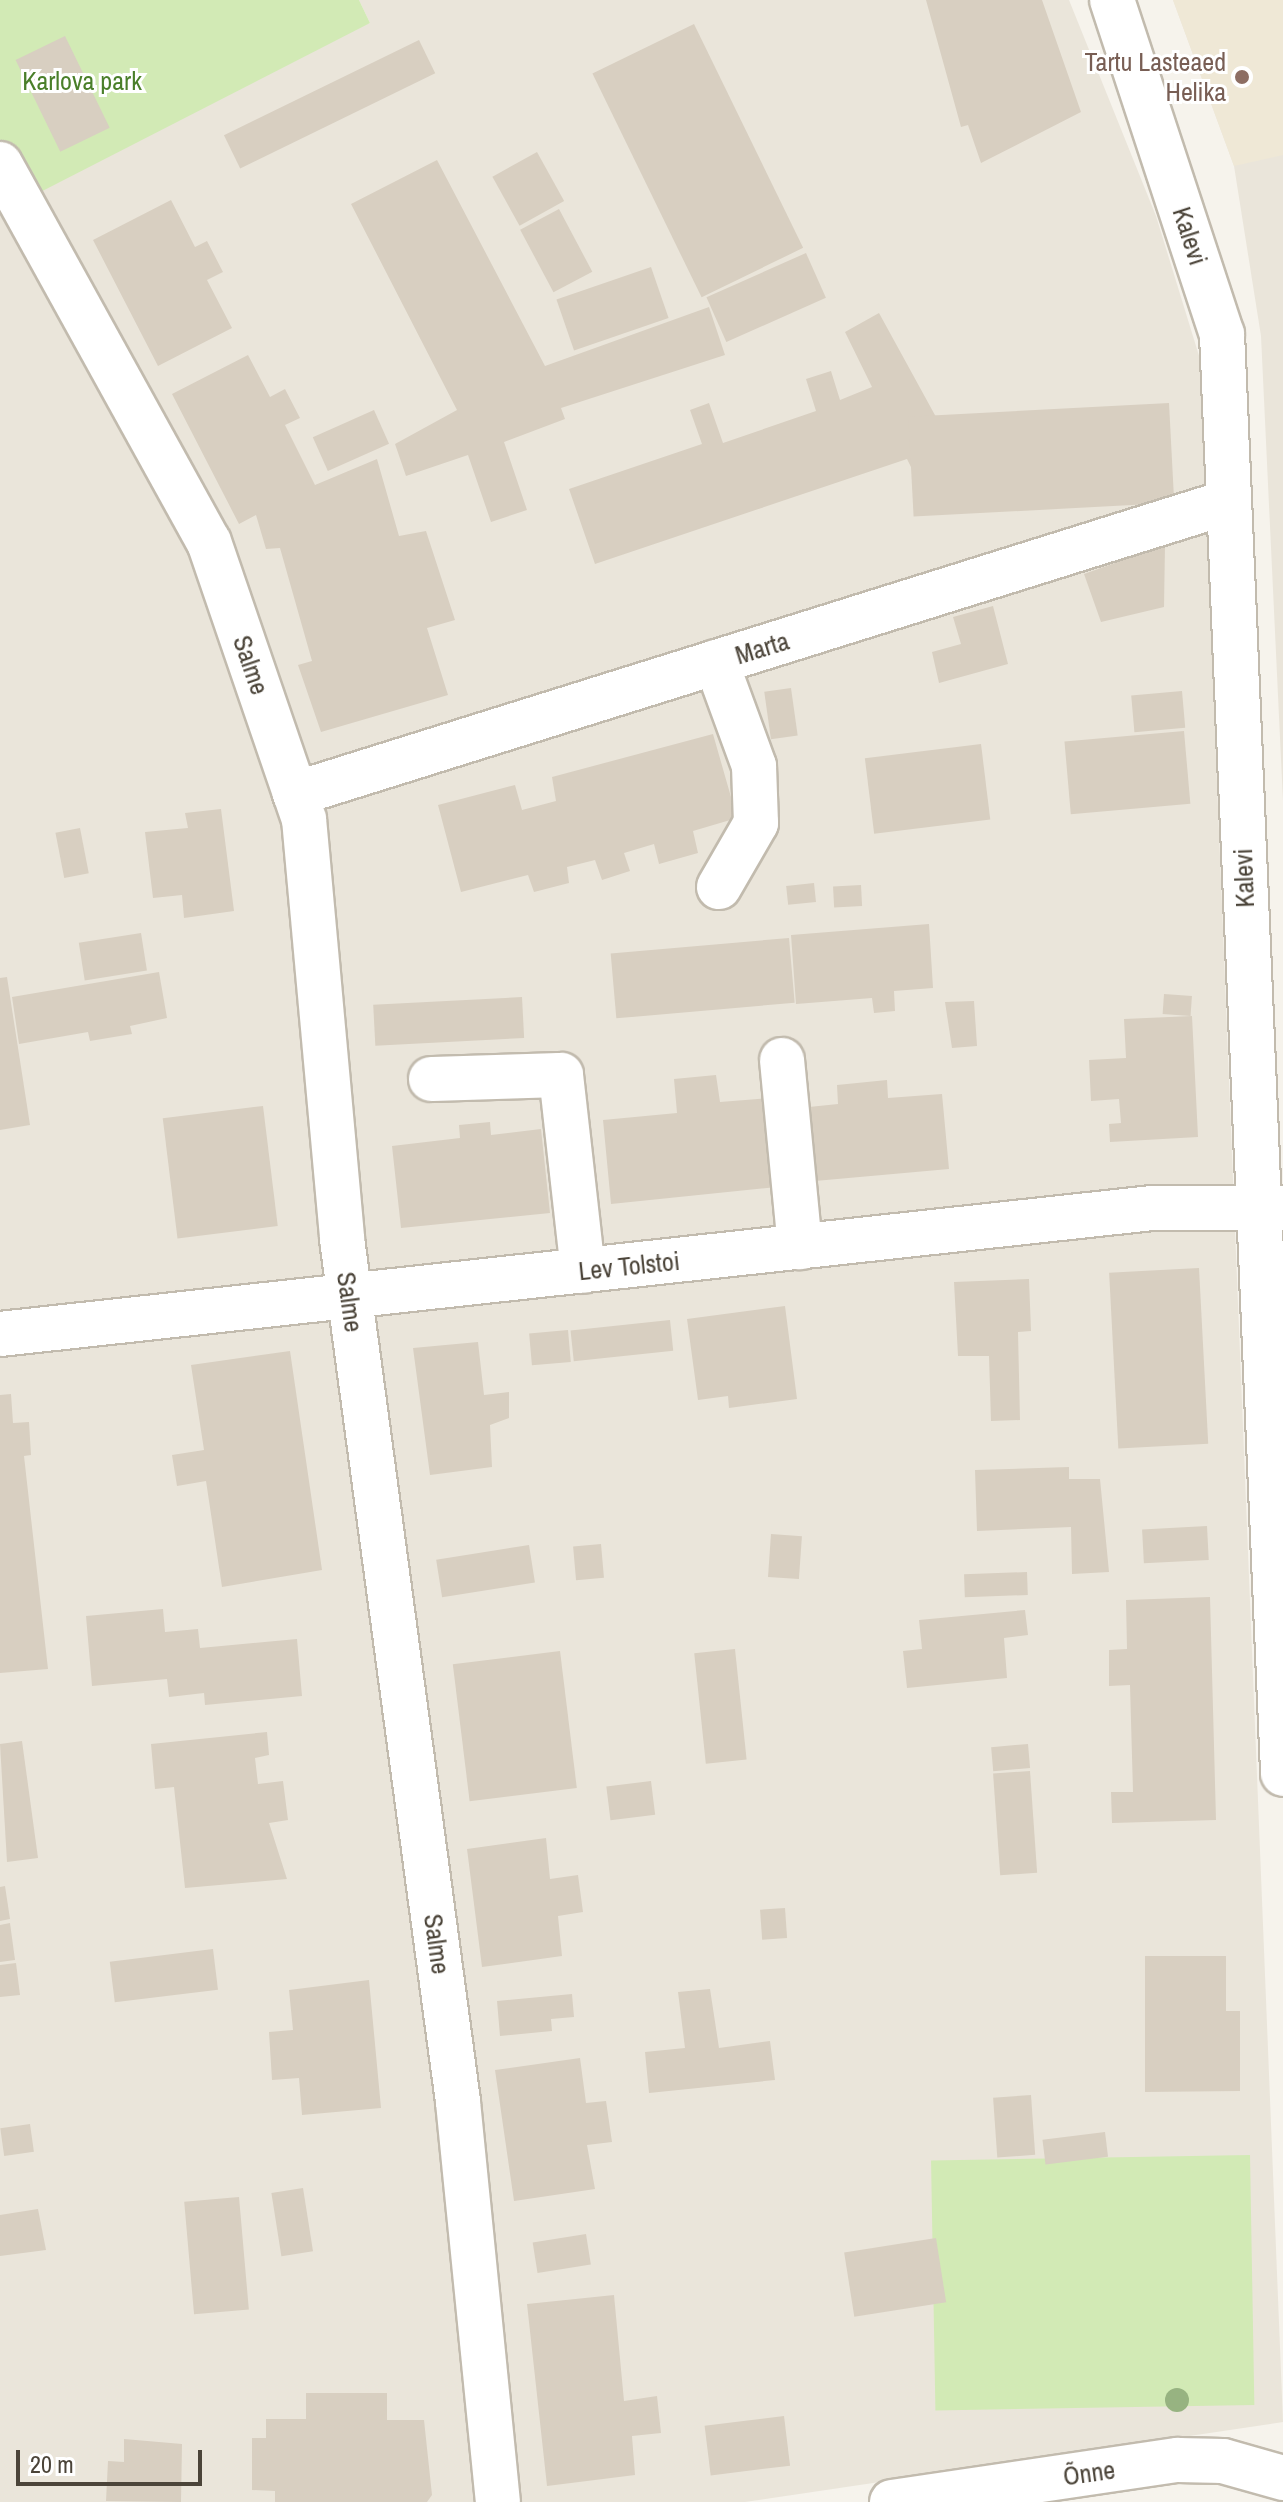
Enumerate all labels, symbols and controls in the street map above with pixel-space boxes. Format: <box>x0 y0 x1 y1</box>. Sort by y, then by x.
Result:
place label: Tartu Lasteaed Helika <box>1085 46 1226 108</box>
park label: Karlova park <box>22 65 142 97</box>
marker: Tartu Lasteaed Helika <box>1233 68 1251 86</box>
street label: Kalevi <box>1166 203 1214 269</box>
street label: Marta <box>731 625 793 671</box>
street label: Salme <box>226 631 276 699</box>
street label: Kalevi <box>1227 848 1261 908</box>
street label: Lev Tolstoi <box>577 1245 681 1287</box>
street label: Salme <box>330 1270 370 1334</box>
street label: Salme <box>417 1912 457 1976</box>
scale bar <box>20 2434 206 2484</box>
text: 20 m <box>30 2448 74 2480</box>
street label: Õnne <box>1061 2454 1117 2492</box>

